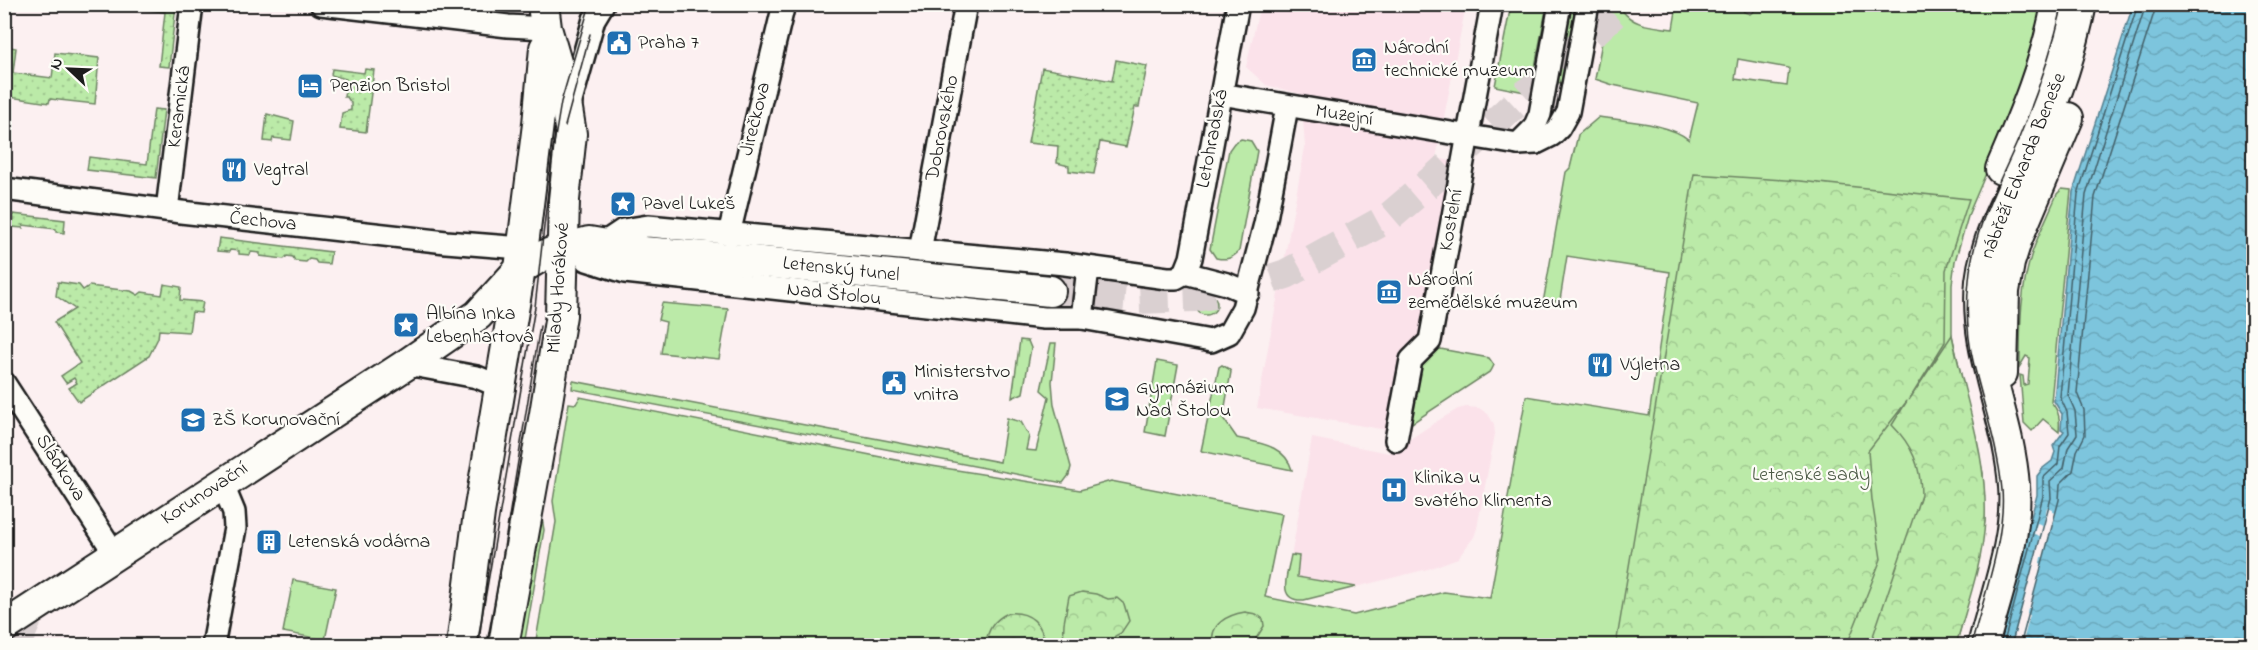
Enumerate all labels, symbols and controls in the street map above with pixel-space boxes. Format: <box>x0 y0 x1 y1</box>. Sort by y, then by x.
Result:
public building icon: Praha 7 <box>604 28 634 58</box>
place label: Praha 7 <box>638 29 699 58</box>
place label: Národní technické muzeum <box>1384 34 1534 86</box>
north arrow <box>39 39 99 99</box>
museum icon: Národní technické muzeum <box>1349 45 1379 75</box>
text: N <box>44 54 70 74</box>
street label: Keramická <box>161 64 199 150</box>
street label: nábřeží Edvarda Beneše <box>1973 69 2075 263</box>
hotel icon: Penzion Bristol <box>295 71 325 101</box>
place label: Penzion Bristol <box>330 72 450 101</box>
street label: Dobrovského <box>918 73 967 184</box>
street label: Jirečkova <box>733 79 779 159</box>
street label: Letohradská <box>1189 87 1237 191</box>
street label: Muzejní <box>1313 97 1375 135</box>
restaurant icon: Vegtral <box>219 155 249 185</box>
place label: Vegtral <box>253 156 308 186</box>
street label: Kostelní <box>1432 187 1472 253</box>
place icon: Pavel Lukeš <box>608 189 638 219</box>
place label: Pavel Lukeš <box>642 190 736 219</box>
street label: Čechova <box>228 204 298 240</box>
street label: Milady Horákové <box>540 221 578 355</box>
street label: Letenský tunel <box>781 249 901 291</box>
place label: Národní zemědělské muzeum <box>1408 266 1577 318</box>
street label: Nad Štolou <box>785 276 883 314</box>
museum icon: Národní zemědělské muzeum <box>1374 277 1404 307</box>
place label: Albína Inka Lebenhartová <box>426 300 533 352</box>
place icon: Albína Inka Lebenhartová <box>391 310 421 340</box>
restaurant icon: Výletna <box>1585 350 1615 380</box>
place label: Výletna <box>1619 351 1680 380</box>
place label: Ministerstvo vnitra <box>914 358 1010 410</box>
public building icon: Ministerstvo vnitra <box>879 368 909 398</box>
place label: Gymnázium Nad Štolou <box>1136 374 1234 426</box>
school or university icon: Gymnázium Nad Štolou <box>1102 384 1132 414</box>
school or university icon: ZŠ Korunovační <box>178 405 208 435</box>
place label: ZŠ Korunovační <box>212 406 340 435</box>
street label: Sládkova <box>27 429 93 507</box>
street label: Korunovační <box>156 455 254 533</box>
park label: Letenské sady <box>1752 461 1870 490</box>
place label: Klinika u svatého Klimenta <box>1414 464 1552 516</box>
hospital icon: Klinika u svatého Klimenta <box>1379 475 1409 505</box>
building icon: Letenská vodárna <box>254 527 284 557</box>
place label: Letenská vodárna <box>288 528 430 557</box>

